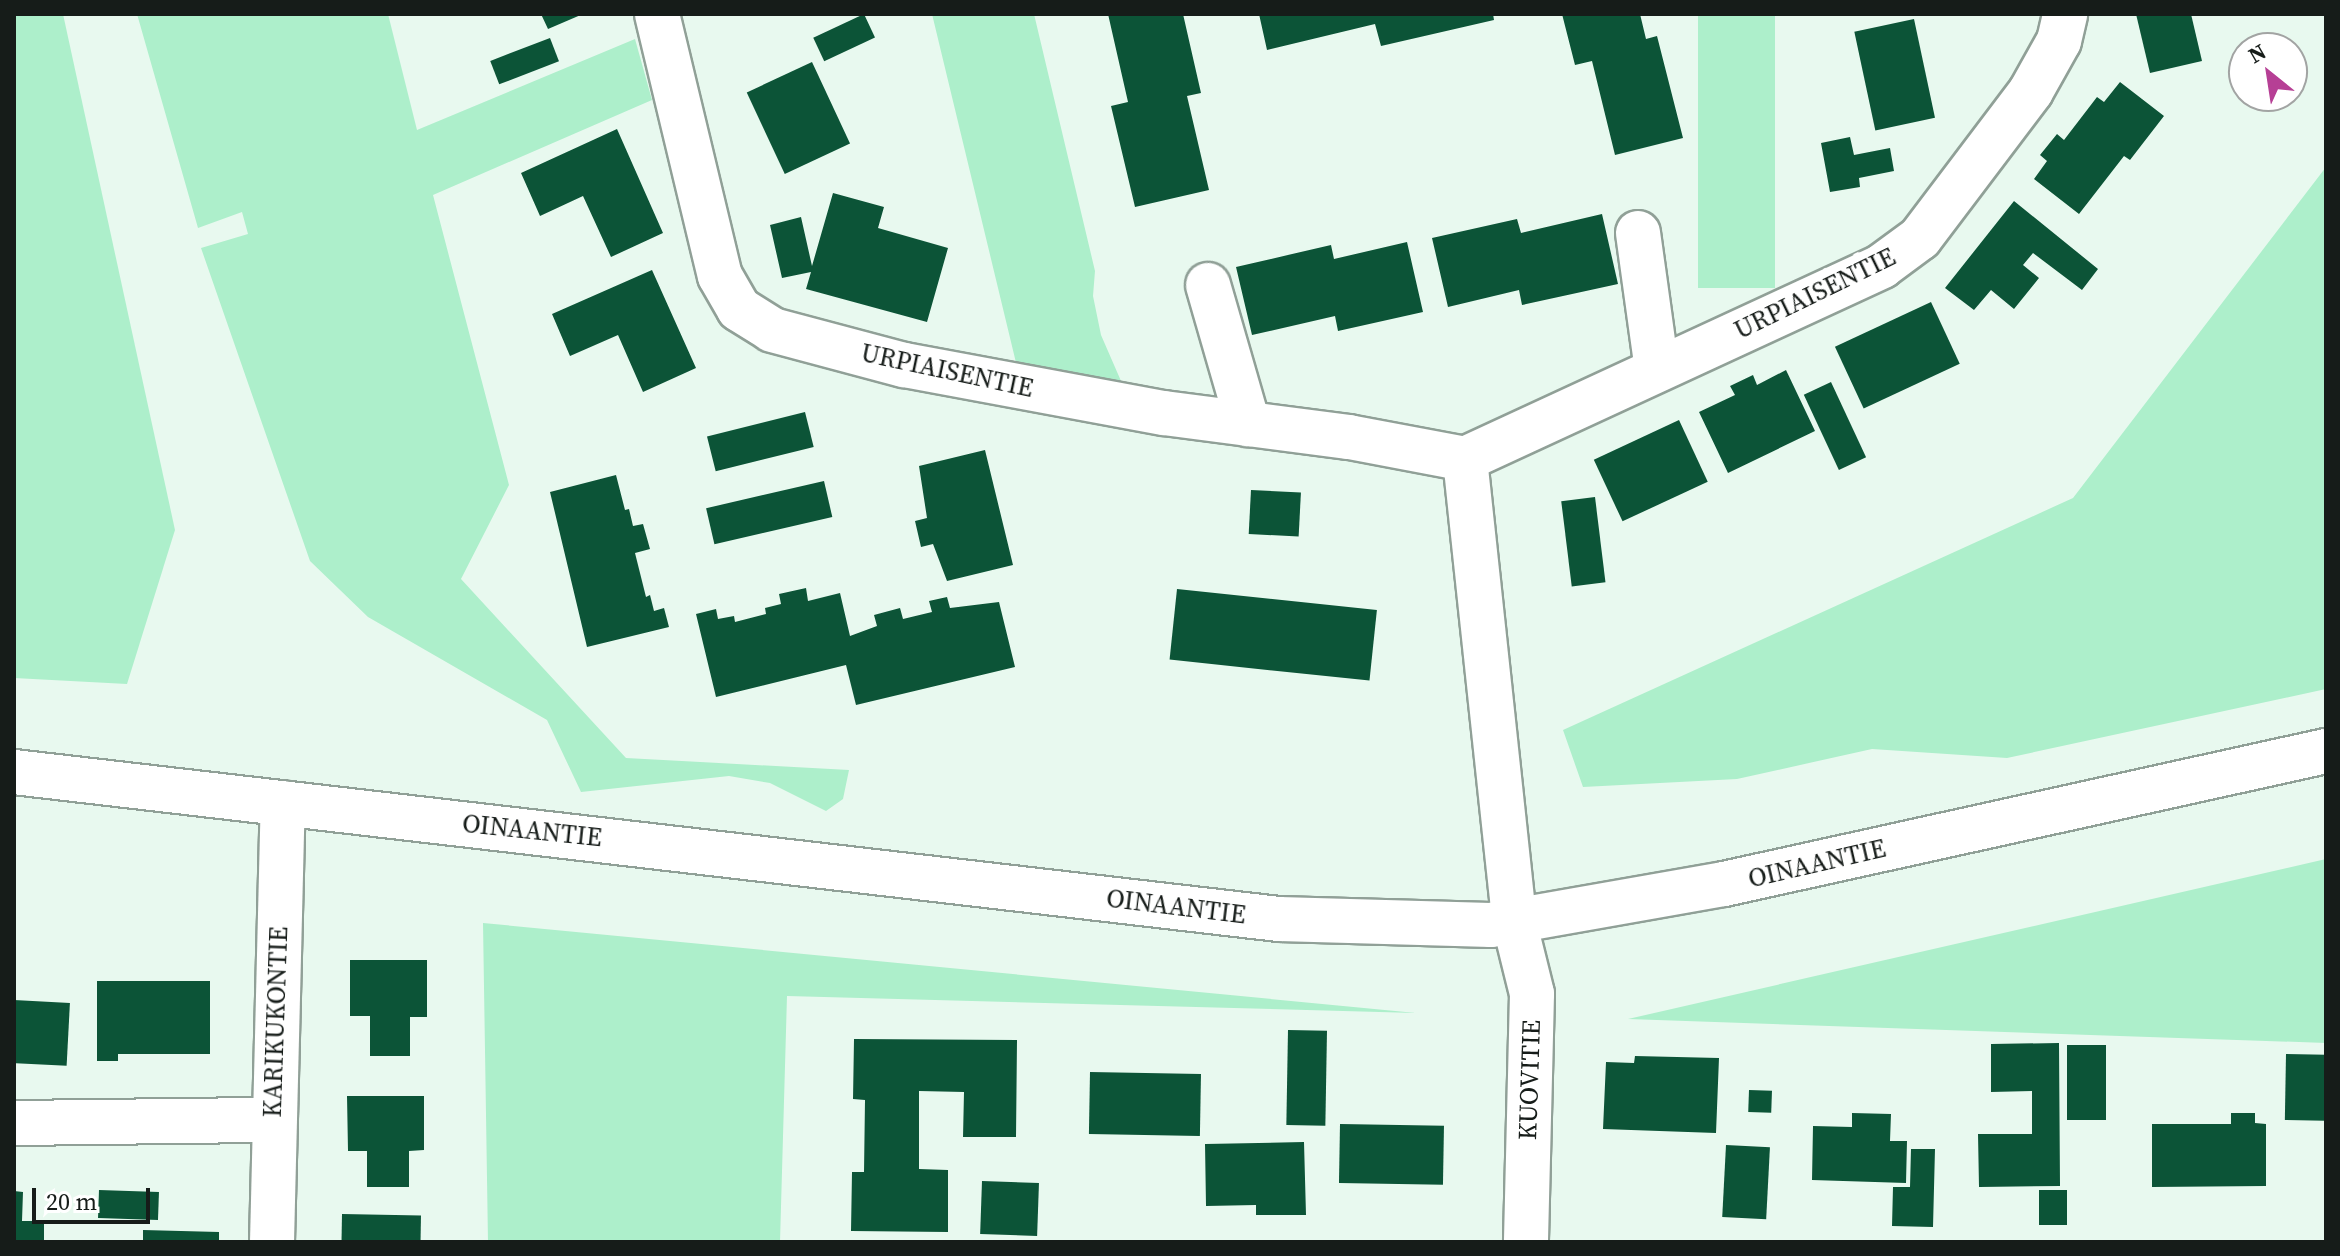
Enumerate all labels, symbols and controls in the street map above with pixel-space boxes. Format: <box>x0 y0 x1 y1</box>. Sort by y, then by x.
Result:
north arrow <box>2228 32 2308 112</box>
text: N <box>2243 36 2271 70</box>
street label: URPIAISENTIE <box>1729 242 1901 346</box>
street label: URPIAISENTIE <box>858 337 1036 405</box>
street label: OINAANTIE <box>461 808 603 854</box>
street label: OINAANTIE <box>1745 833 1889 895</box>
street label: OINAANTIE <box>1105 883 1247 931</box>
street label: KARIKUKONTIE <box>257 926 295 1118</box>
street label: KUOVITIE <box>1512 1019 1548 1141</box>
scale bar <box>36 1172 154 1222</box>
text: 20 m <box>46 1185 97 1218</box>

